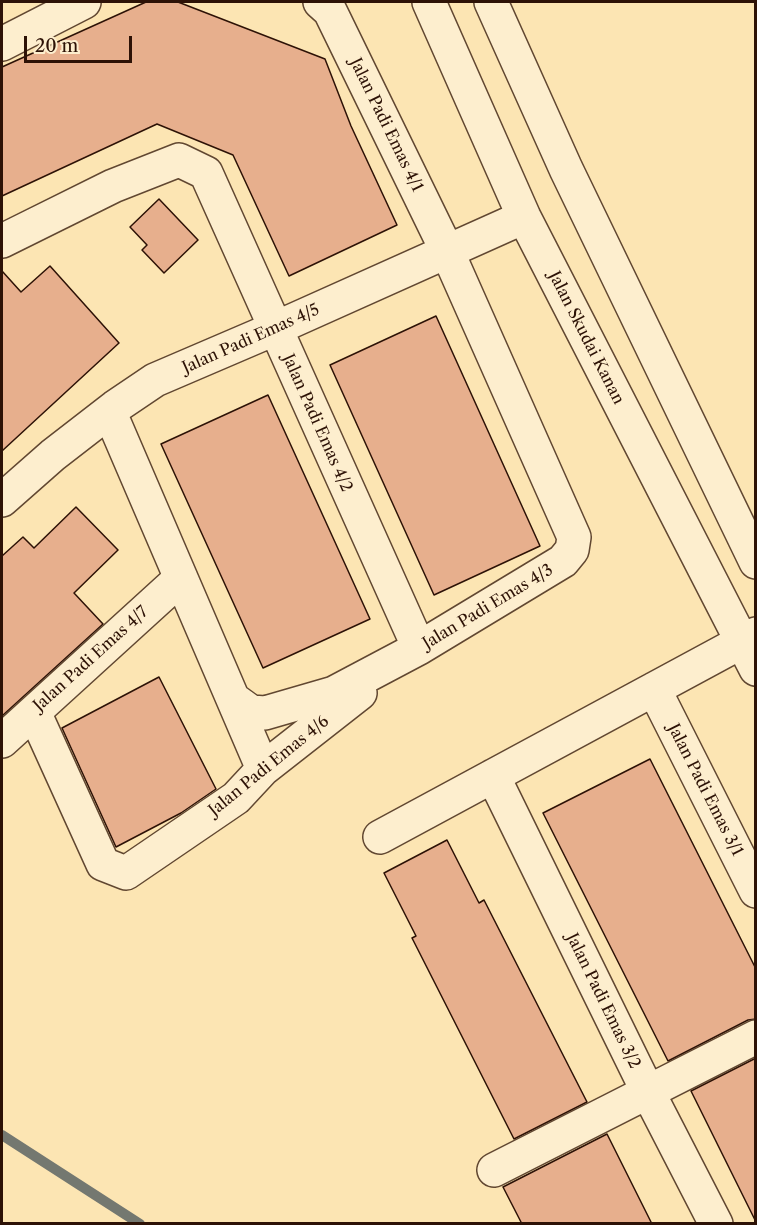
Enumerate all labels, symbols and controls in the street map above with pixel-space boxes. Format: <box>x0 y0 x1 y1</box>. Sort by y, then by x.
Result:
scale bar <box>27 24 135 62</box>
text: 20 m <box>35 35 78 57</box>
street label: Jalan Padi Emas 4/1 <box>345 55 427 195</box>
street label: Jalan Skudai Kanan <box>544 268 628 408</box>
street label: Jalan Padi Emas 4/5 <box>179 300 323 378</box>
street label: Jalan Padi Emas 4/2 <box>278 351 356 495</box>
street label: Jalan Padi Emas 4/3 <box>419 561 557 653</box>
street label: Jalan Padi Emas 4/7 <box>30 603 152 715</box>
street label: Jalan Padi Emas 4/6 <box>205 712 333 820</box>
street label: Jalan Padi Emas 3/1 <box>663 721 747 859</box>
street label: Jalan Padi Emas 3/2 <box>562 930 644 1072</box>

